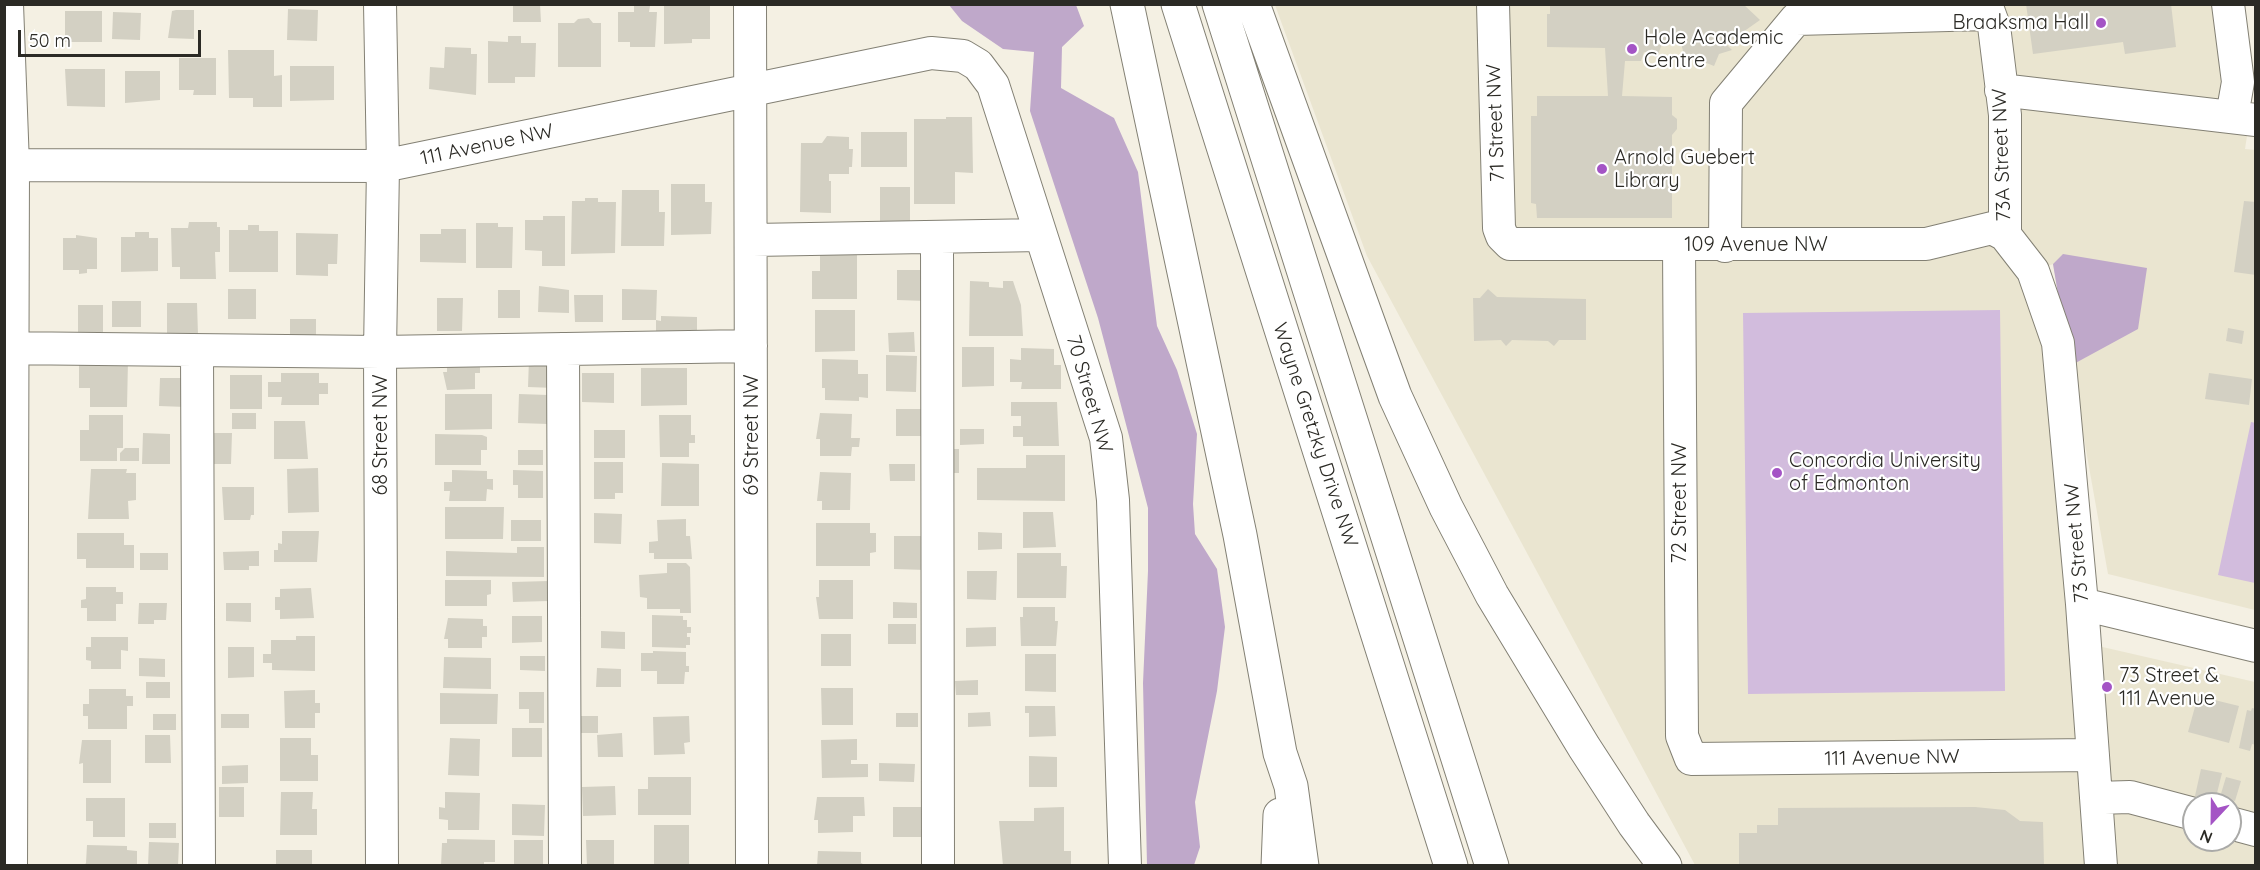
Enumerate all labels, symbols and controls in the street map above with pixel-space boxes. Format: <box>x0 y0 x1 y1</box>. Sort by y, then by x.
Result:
place label: Braaksma Hall <box>1953 11 2089 35</box>
marker: Braaksma Hall <box>2094 16 2108 30</box>
scale bar <box>21 18 204 56</box>
place label: Hole Academic Centre <box>1644 26 1783 73</box>
text: 50 m <box>29 29 71 52</box>
marker: Hole Academic Centre <box>1625 42 1639 56</box>
street label: 71 Street NW <box>1482 64 1510 182</box>
street label: 73A Street NW <box>1988 88 2016 222</box>
street label: 111 Avenue NW <box>418 119 556 171</box>
place label: Arnold Guebert Library <box>1614 146 1755 193</box>
marker: Arnold Guebert Library <box>1595 162 1609 176</box>
street label: 109 Avenue NW <box>1684 233 1828 257</box>
street label: Wayne Gretzky Drive NW <box>1267 320 1363 550</box>
street label: 70 Street NW <box>1061 332 1117 456</box>
street label: 68 Street NW <box>369 374 393 496</box>
street label: 69 Street NW <box>740 374 764 496</box>
street label: 72 Street NW <box>1668 443 1692 563</box>
place label: Concordia University of Edmonton <box>1789 449 1981 496</box>
marker: Concordia University of Edmonton <box>1770 466 1784 480</box>
street label: 73 Street NW <box>2060 482 2094 604</box>
place label: 73 Street & 111 Avenue <box>2119 664 2219 711</box>
marker: 73 Street & 111 Avenue <box>2100 680 2114 694</box>
street label: 111 Avenue NW <box>1824 745 1960 771</box>
north arrow <box>2182 792 2242 852</box>
text: N <box>2197 825 2215 848</box>

